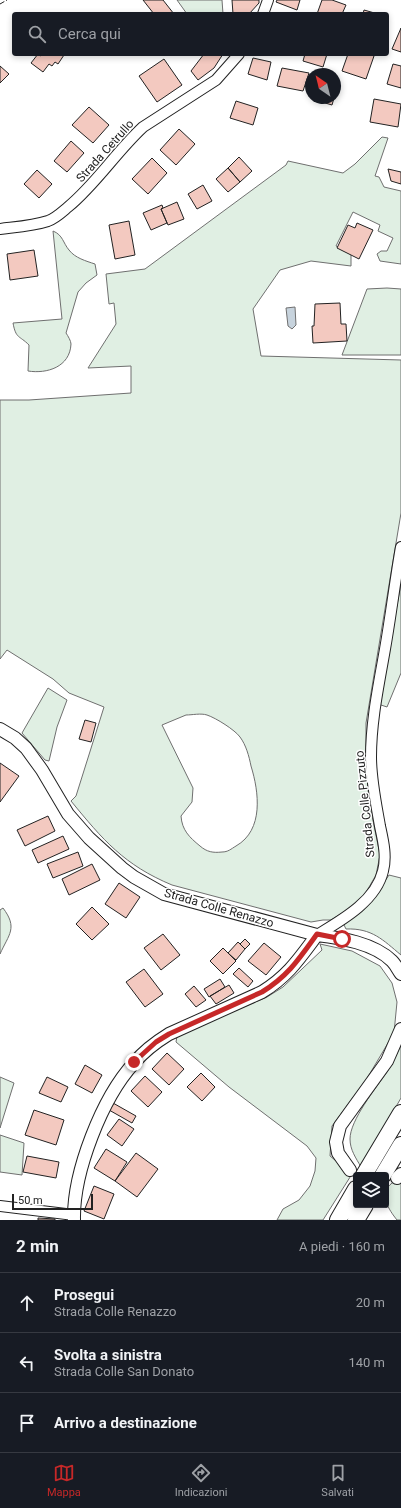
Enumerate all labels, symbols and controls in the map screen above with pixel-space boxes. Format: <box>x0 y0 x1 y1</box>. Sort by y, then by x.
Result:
search box <box>12 12 389 56</box>
icon: search <box>26 23 48 45</box>
text: Cerca qui <box>58 25 121 43</box>
north arrow <box>305 68 341 104</box>
street label: Strada Cetrullo <box>73 117 137 185</box>
street label: Strada Colle Pizzuto <box>352 750 378 858</box>
street label: Strada Colle Renazzo <box>163 886 275 930</box>
route start <box>333 930 351 948</box>
route end <box>125 1053 143 1071</box>
map controls <box>353 1172 389 1208</box>
button: layers <box>353 1172 389 1208</box>
scale bar <box>12 1192 93 1211</box>
text: 50 m <box>18 1194 43 1207</box>
text: 2 min <box>16 1236 59 1256</box>
text: A piedi · 160 m <box>299 1239 385 1254</box>
text: Prosegui <box>54 1286 114 1304</box>
icon: ahead <box>16 1292 38 1314</box>
text: 20 m <box>356 1295 385 1310</box>
text: Strada Colle Renazzo <box>54 1304 177 1319</box>
text: Svolta a sinistra <box>54 1346 162 1364</box>
icon: left <box>16 1352 38 1374</box>
text: 140 m <box>348 1355 385 1370</box>
text: Strada Colle San Donato <box>54 1364 194 1379</box>
icon: arrive <box>16 1412 38 1434</box>
text: Arrivo a destinazione <box>54 1414 197 1432</box>
tab: Mappa <box>47 1462 81 1499</box>
tab: Indicazioni <box>175 1462 228 1499</box>
tab: Salvati <box>321 1462 354 1499</box>

